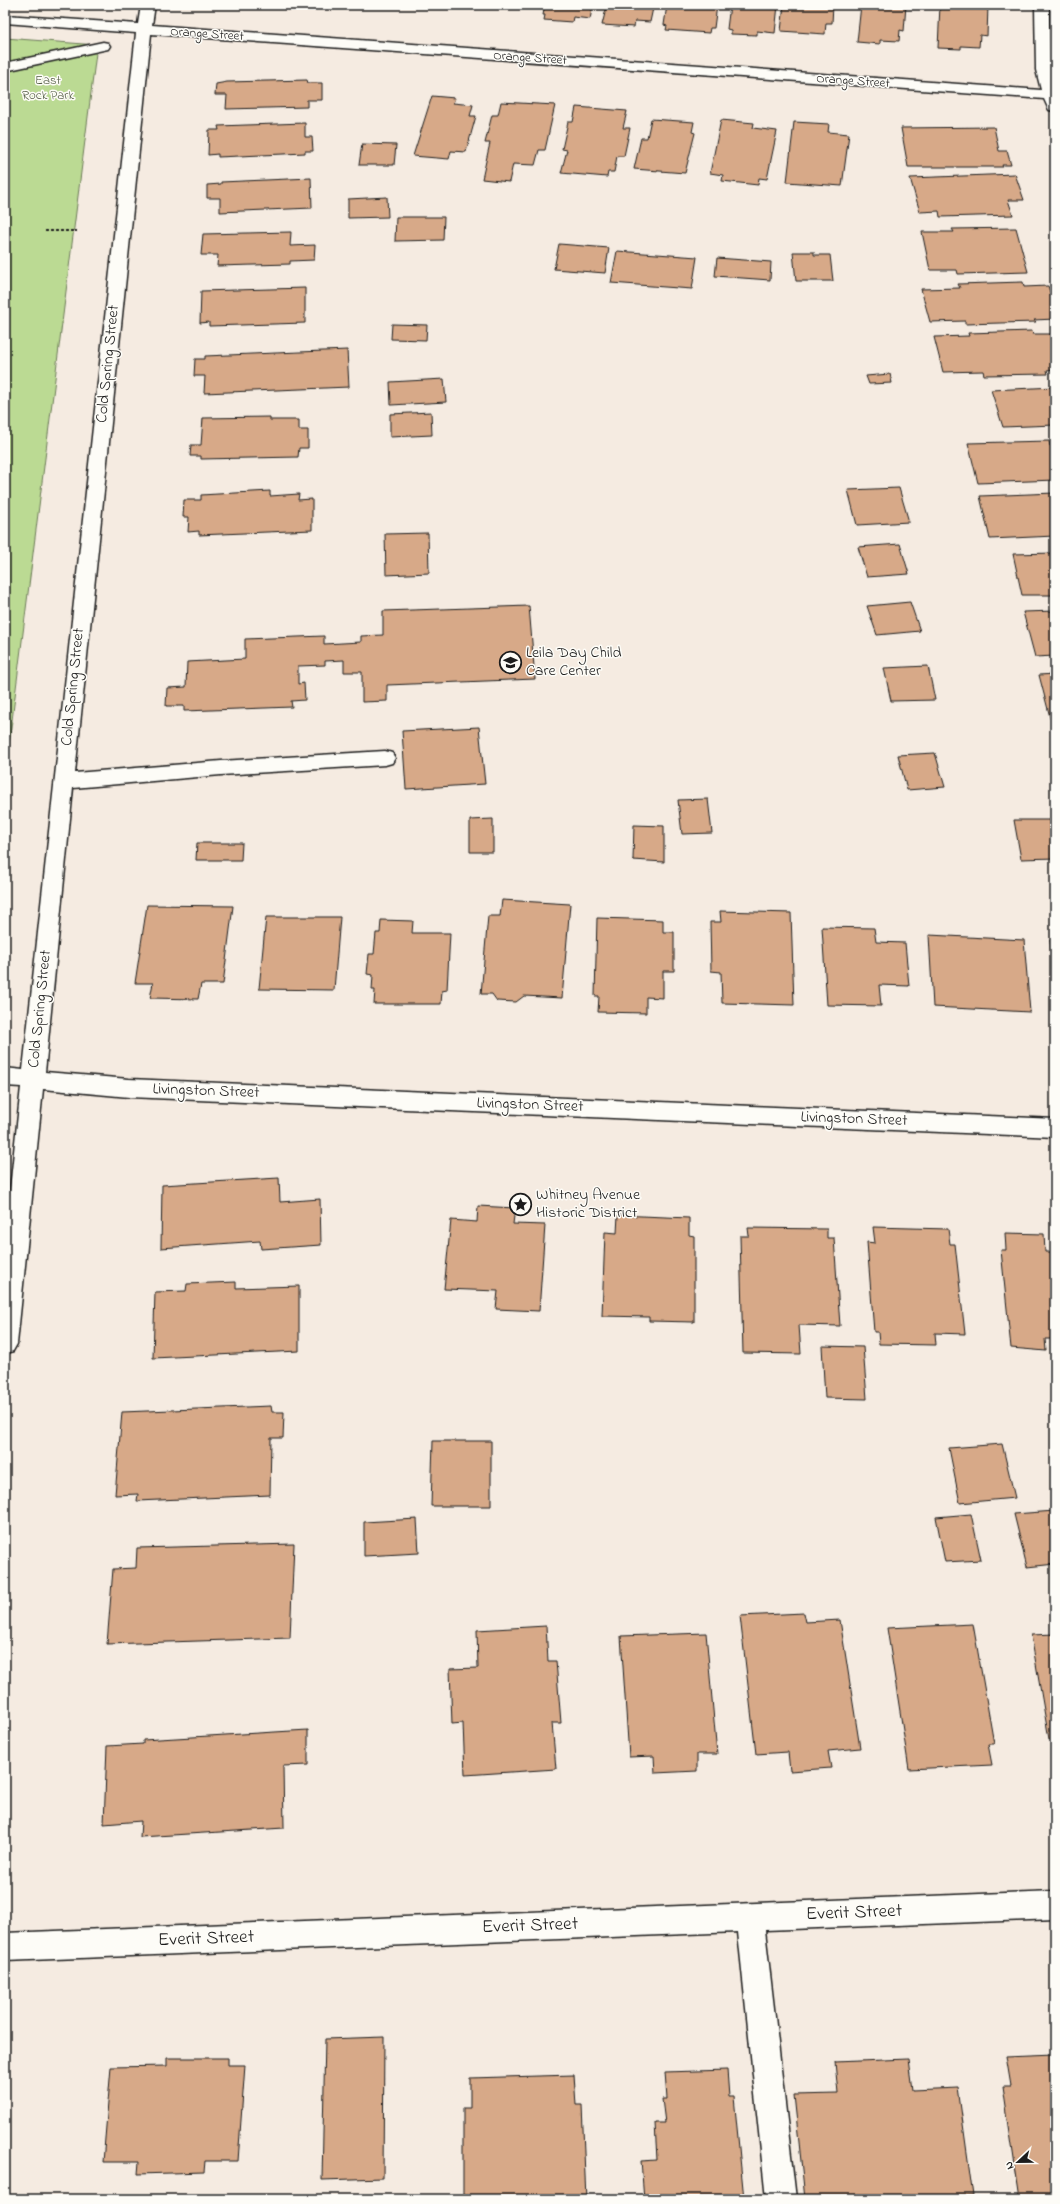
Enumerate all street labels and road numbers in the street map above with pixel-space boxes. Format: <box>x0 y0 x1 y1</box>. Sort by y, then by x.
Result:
street label: Orange Street <box>170 22 245 47</box>
street label: Orange Street <box>493 46 568 71</box>
street label: Orange Street <box>816 69 891 94</box>
street label: Cold Spring Street <box>90 303 126 424</box>
street label: Cold Spring Street <box>55 626 91 747</box>
street label: Cold Spring Street <box>22 948 58 1069</box>
street label: Livingston Street <box>152 1077 261 1105</box>
street label: Livingston Street <box>476 1091 585 1119</box>
street label: Livingston Street <box>800 1105 909 1133</box>
street label: Everit Street <box>805 1898 903 1928</box>
street label: Everit Street <box>481 1911 579 1941</box>
street label: Everit Street <box>157 1924 255 1954</box>

